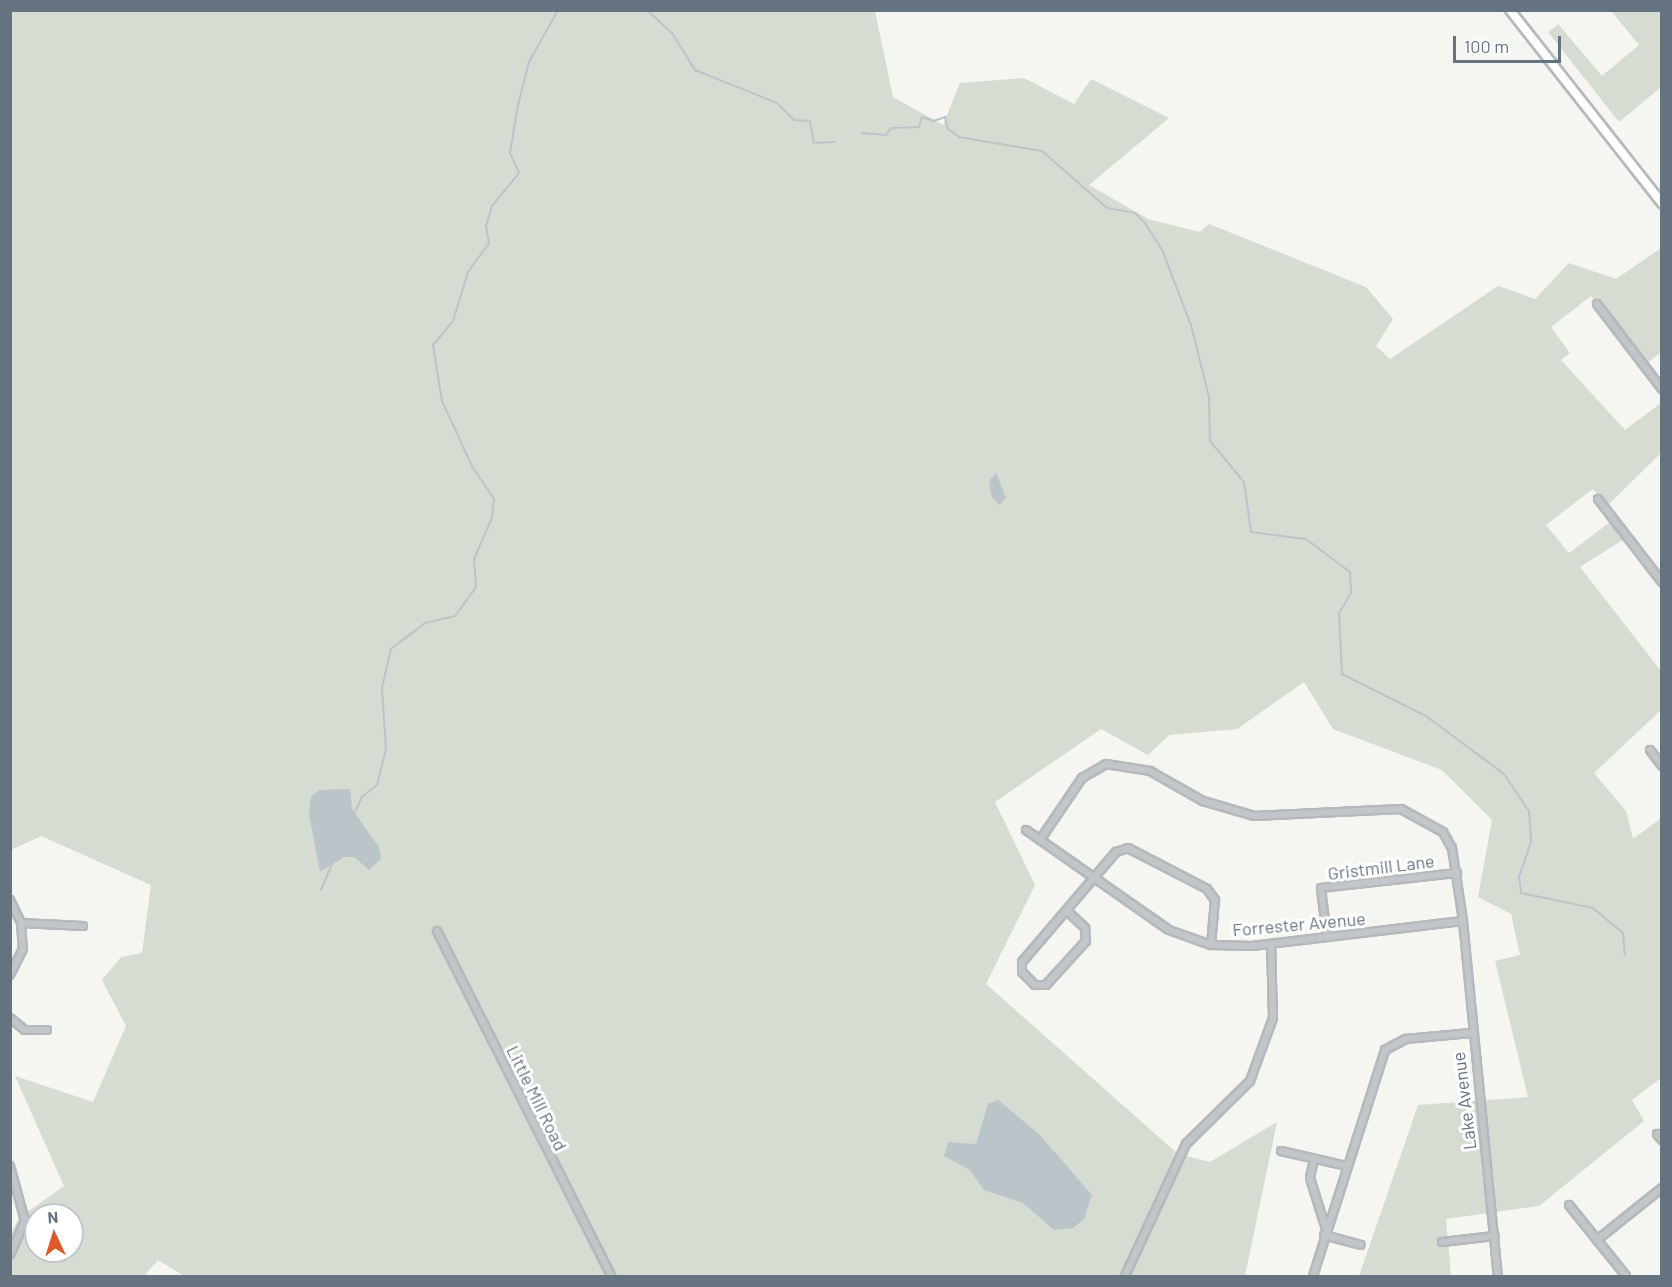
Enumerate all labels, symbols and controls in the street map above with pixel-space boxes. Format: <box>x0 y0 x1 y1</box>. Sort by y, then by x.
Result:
scale bar <box>1456 24 1564 62</box>
text: 100 m <box>1464 35 1509 57</box>
street label: Gristmill Lane <box>1326 850 1436 884</box>
street label: Forrester Avenue <box>1231 907 1367 941</box>
street label: Little Mill Road <box>502 1042 572 1154</box>
street label: Lake Avenue <box>1447 1051 1481 1151</box>
north arrow <box>24 1203 84 1263</box>
text: N <box>47 1207 59 1226</box>

